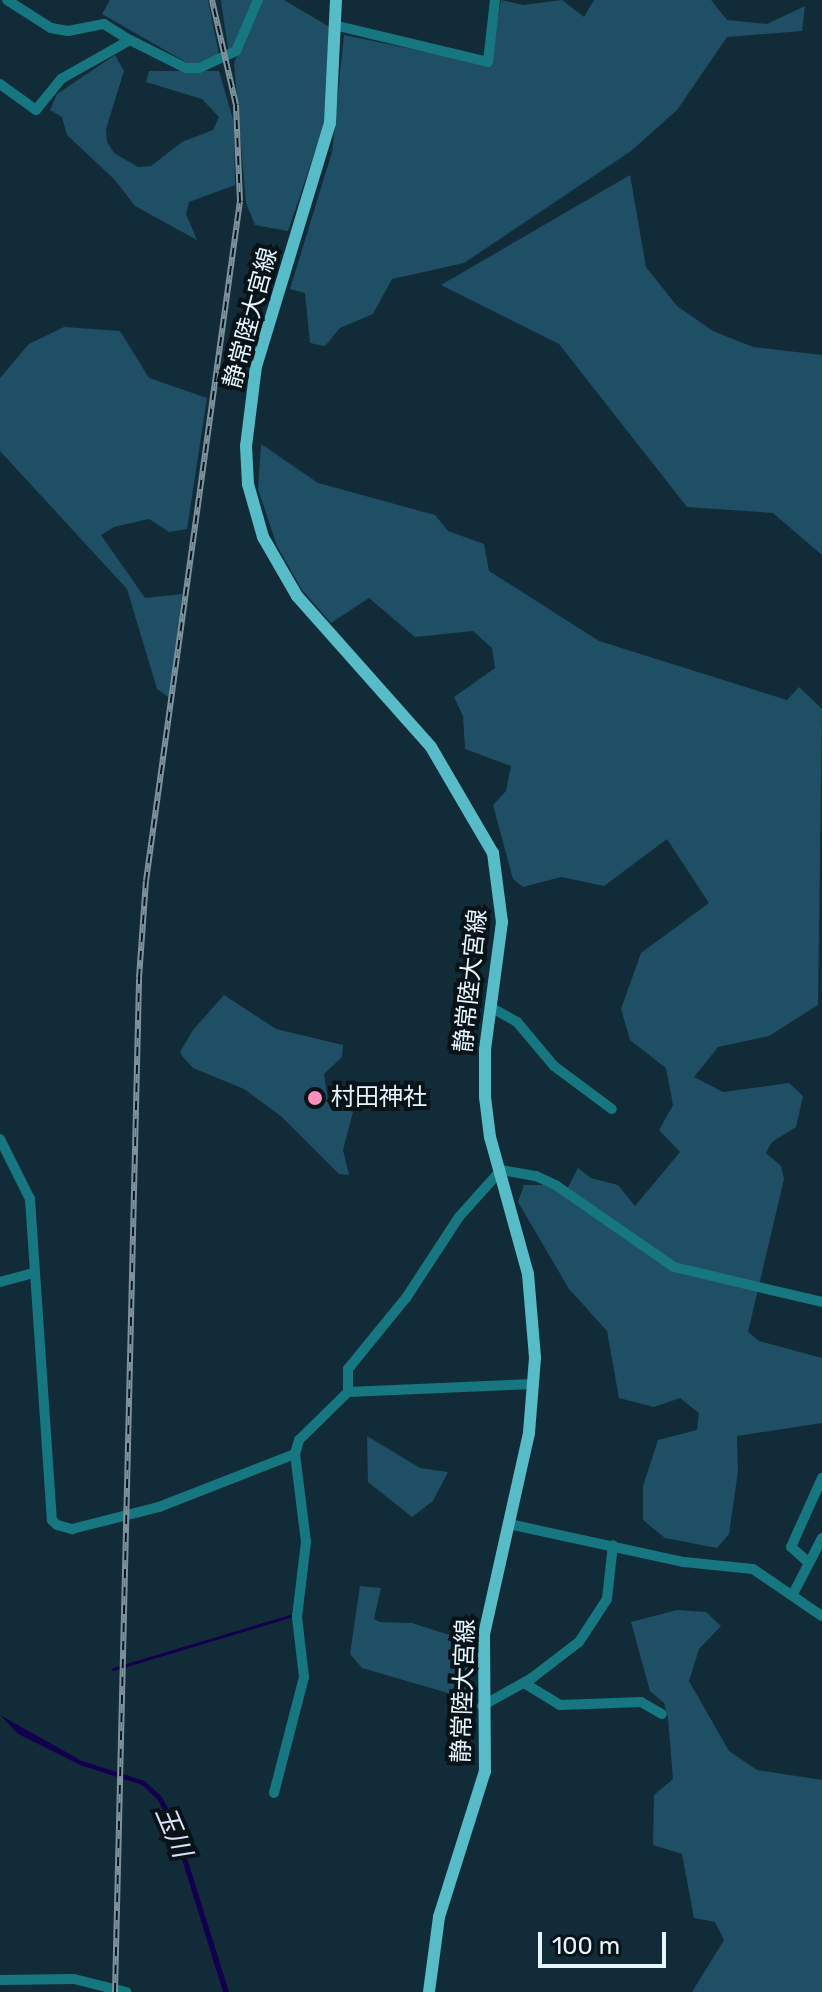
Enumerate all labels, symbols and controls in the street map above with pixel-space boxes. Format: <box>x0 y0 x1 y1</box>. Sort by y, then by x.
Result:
street label: 静常陸大宮線 <box>218 245 284 391</box>
street label: 静常陸大宮線 <box>449 908 493 1054</box>
place label: 村田神社 <box>331 1084 427 1112</box>
marker: 村田神社 <box>306 1089 324 1107</box>
street label: 静常陸大宮線 <box>447 1619 481 1763</box>
water label: 玉川 <box>148 1802 198 1862</box>
scale bar <box>542 1916 670 1966</box>
text: 100 m <box>552 1932 620 1960</box>

